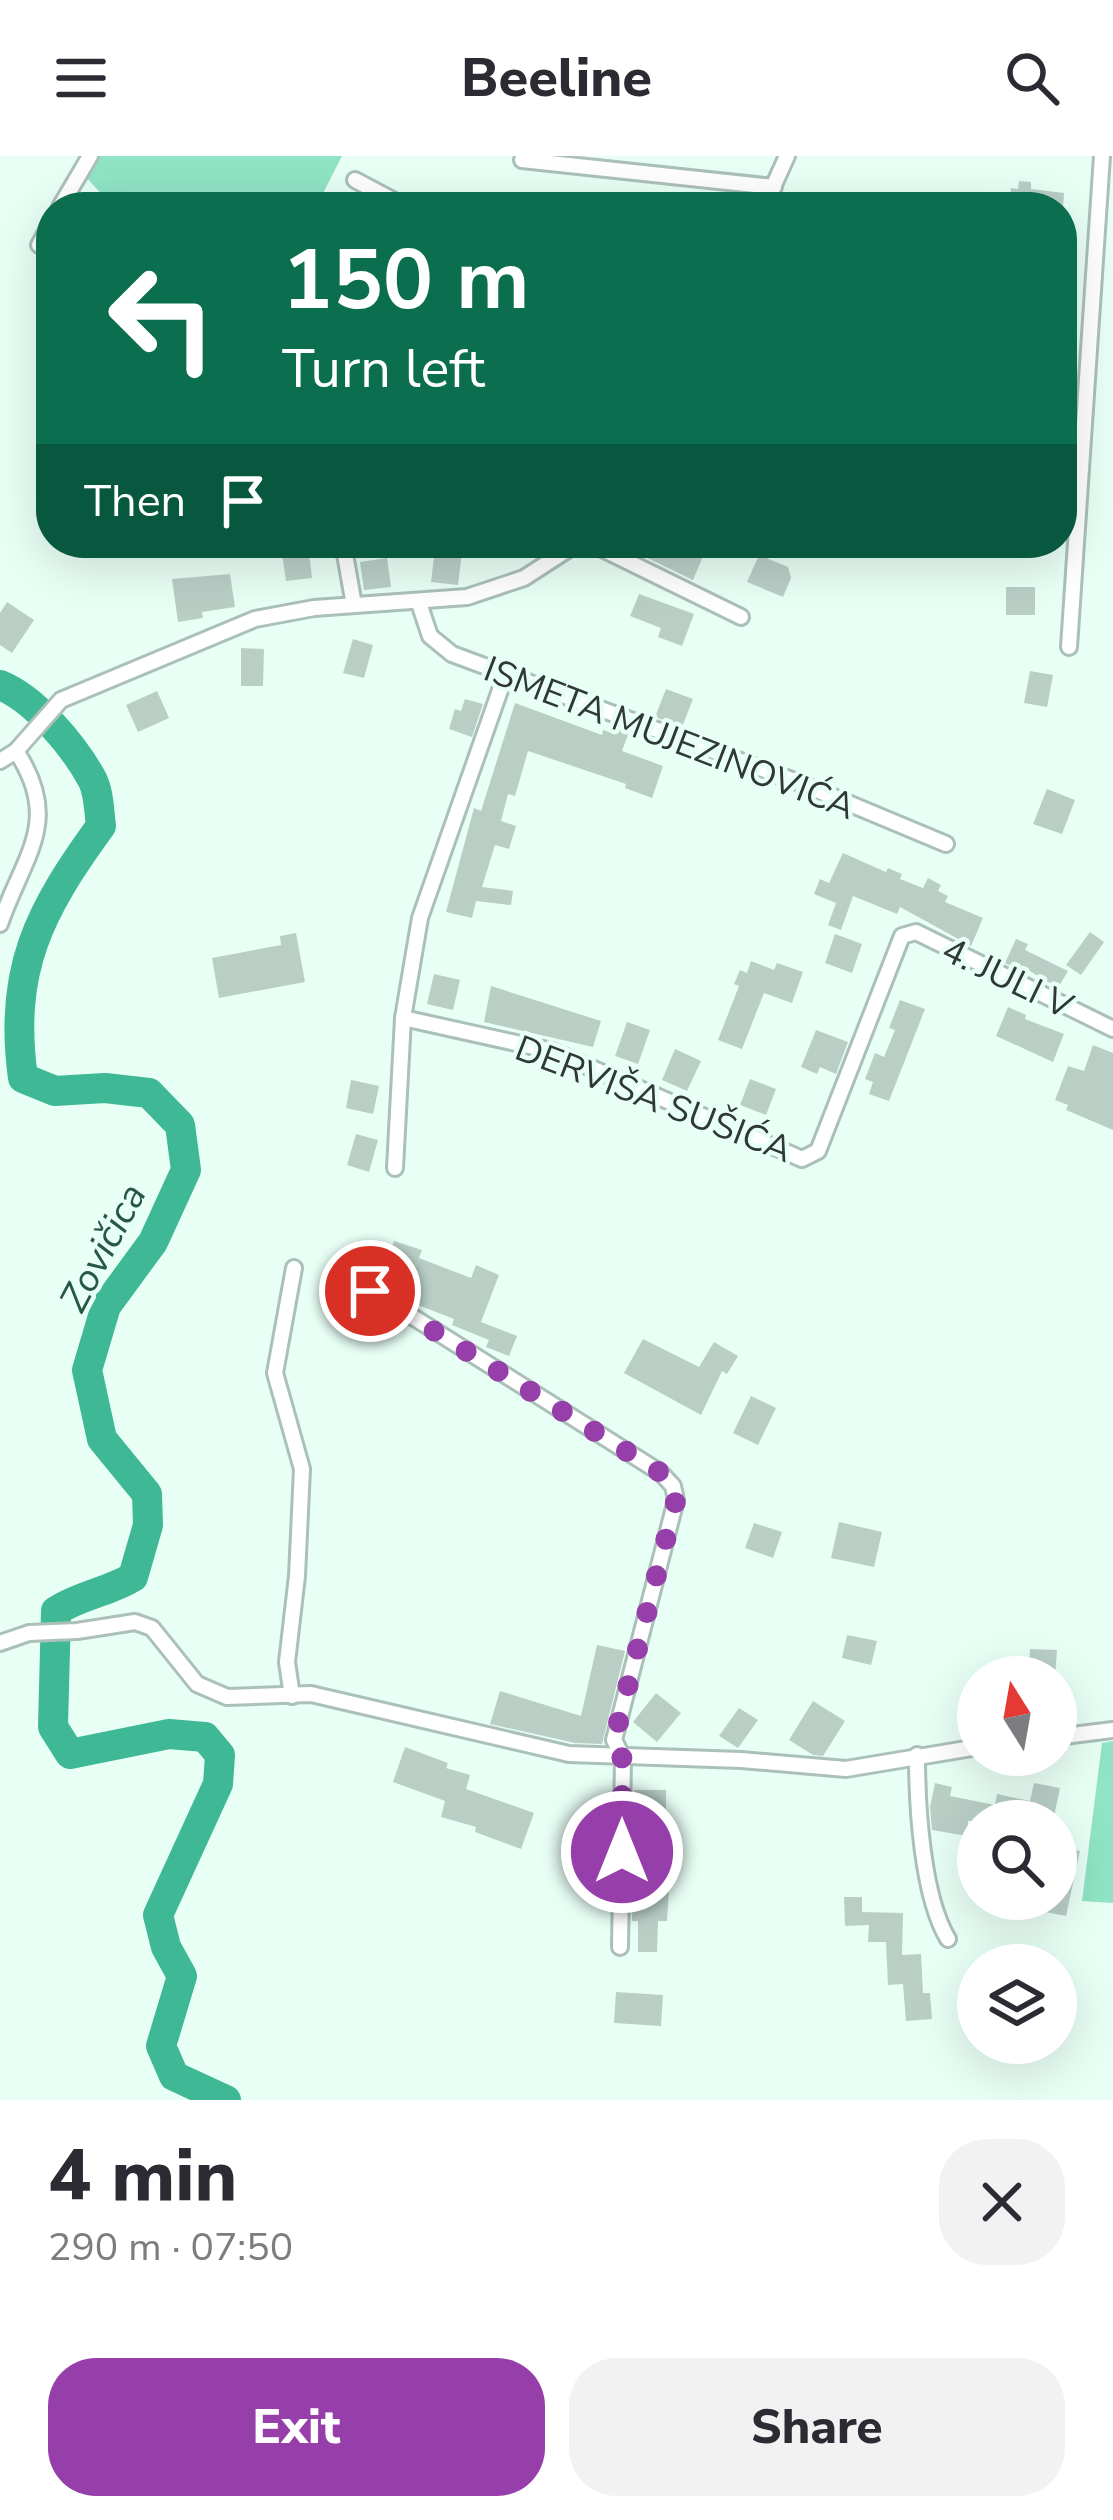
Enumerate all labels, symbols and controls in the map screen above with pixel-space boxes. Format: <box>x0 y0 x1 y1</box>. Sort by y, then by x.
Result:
text: Beeline <box>461 41 652 115</box>
icon: menu <box>48 45 114 111</box>
icon: search <box>999 45 1065 111</box>
text: 150 m <box>282 223 530 338</box>
icon: left <box>84 240 240 396</box>
text: Turn left <box>282 332 485 406</box>
icon: arrive <box>210 468 276 534</box>
text: Then <box>84 471 186 532</box>
street label: ISMETA MUJEZINOVIĆA <box>477 645 862 832</box>
street label: 4. JULI V <box>934 926 1081 1031</box>
street label: DERVIŠA SUŠIĆA <box>508 1024 799 1175</box>
water label: Zovičica <box>47 1174 159 1321</box>
pin <box>319 1240 421 1342</box>
icon: arrive <box>337 1258 403 1324</box>
north arrow <box>957 1656 1077 1776</box>
map controls <box>957 1656 1077 2064</box>
position arrow <box>559 1789 685 1915</box>
button: search <box>957 1800 1077 1920</box>
button: layers <box>957 1944 1077 2064</box>
text: 4 min <box>48 2127 237 2225</box>
button: close <box>939 2139 1065 2265</box>
text: 290 m · 07:50 <box>48 2221 293 2274</box>
button: Exit <box>48 2358 545 2496</box>
button: Share <box>569 2358 1065 2496</box>

